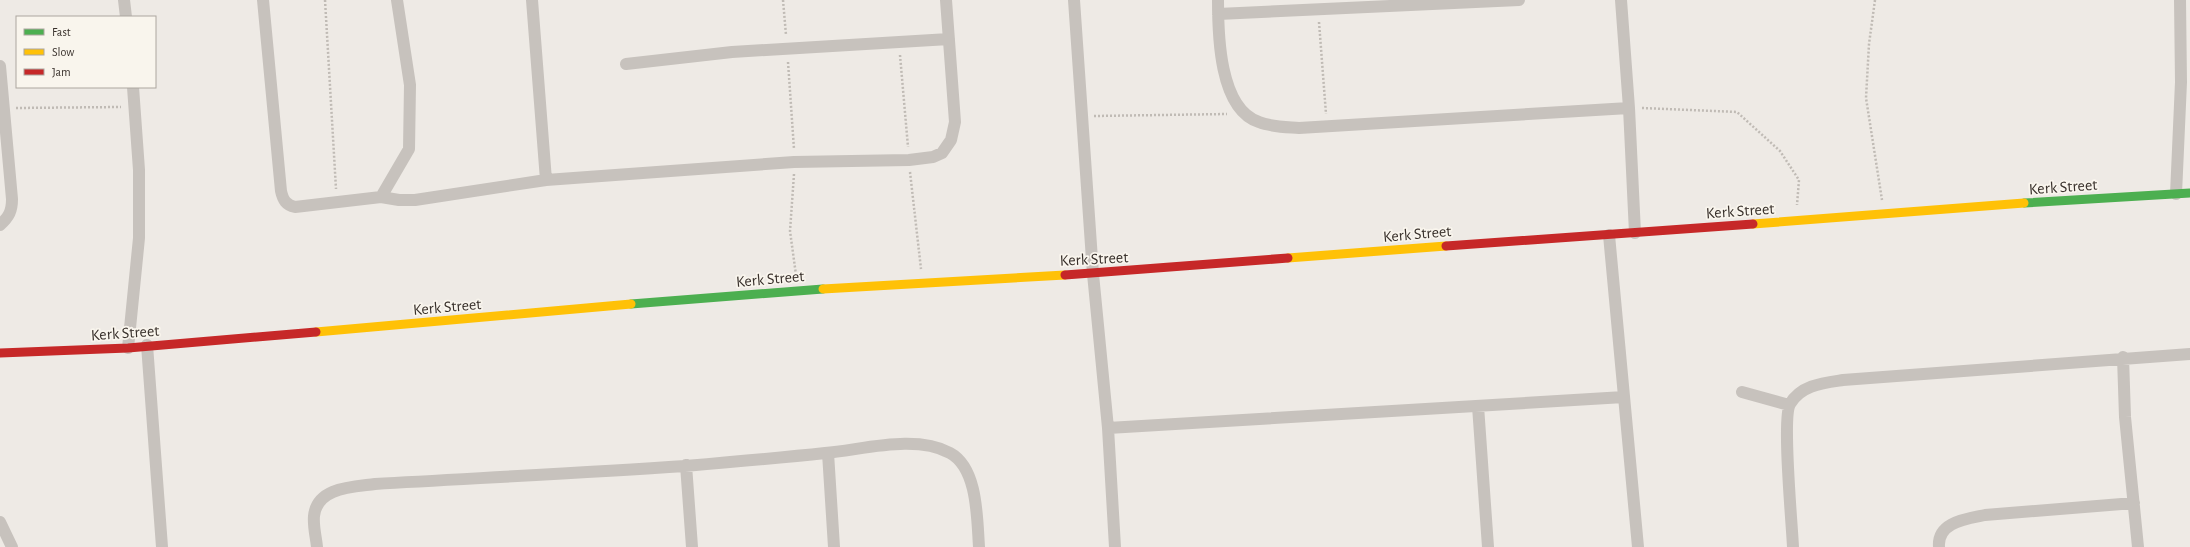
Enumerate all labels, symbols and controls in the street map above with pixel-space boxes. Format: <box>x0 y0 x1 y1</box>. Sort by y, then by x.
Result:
legend <box>16 16 156 88</box>
text: Fast <box>52 26 71 38</box>
text: Slow <box>52 46 74 58</box>
text: Jam <box>52 66 71 78</box>
street label: Kerk Street <box>2028 177 2098 197</box>
street label: Kerk Street <box>1705 201 1775 221</box>
street label: Kerk Street <box>1382 223 1452 245</box>
street label: Kerk Street <box>1059 249 1129 269</box>
street label: Kerk Street <box>735 268 805 290</box>
street label: Kerk Street <box>412 296 482 318</box>
street label: Kerk Street <box>90 323 160 343</box>

